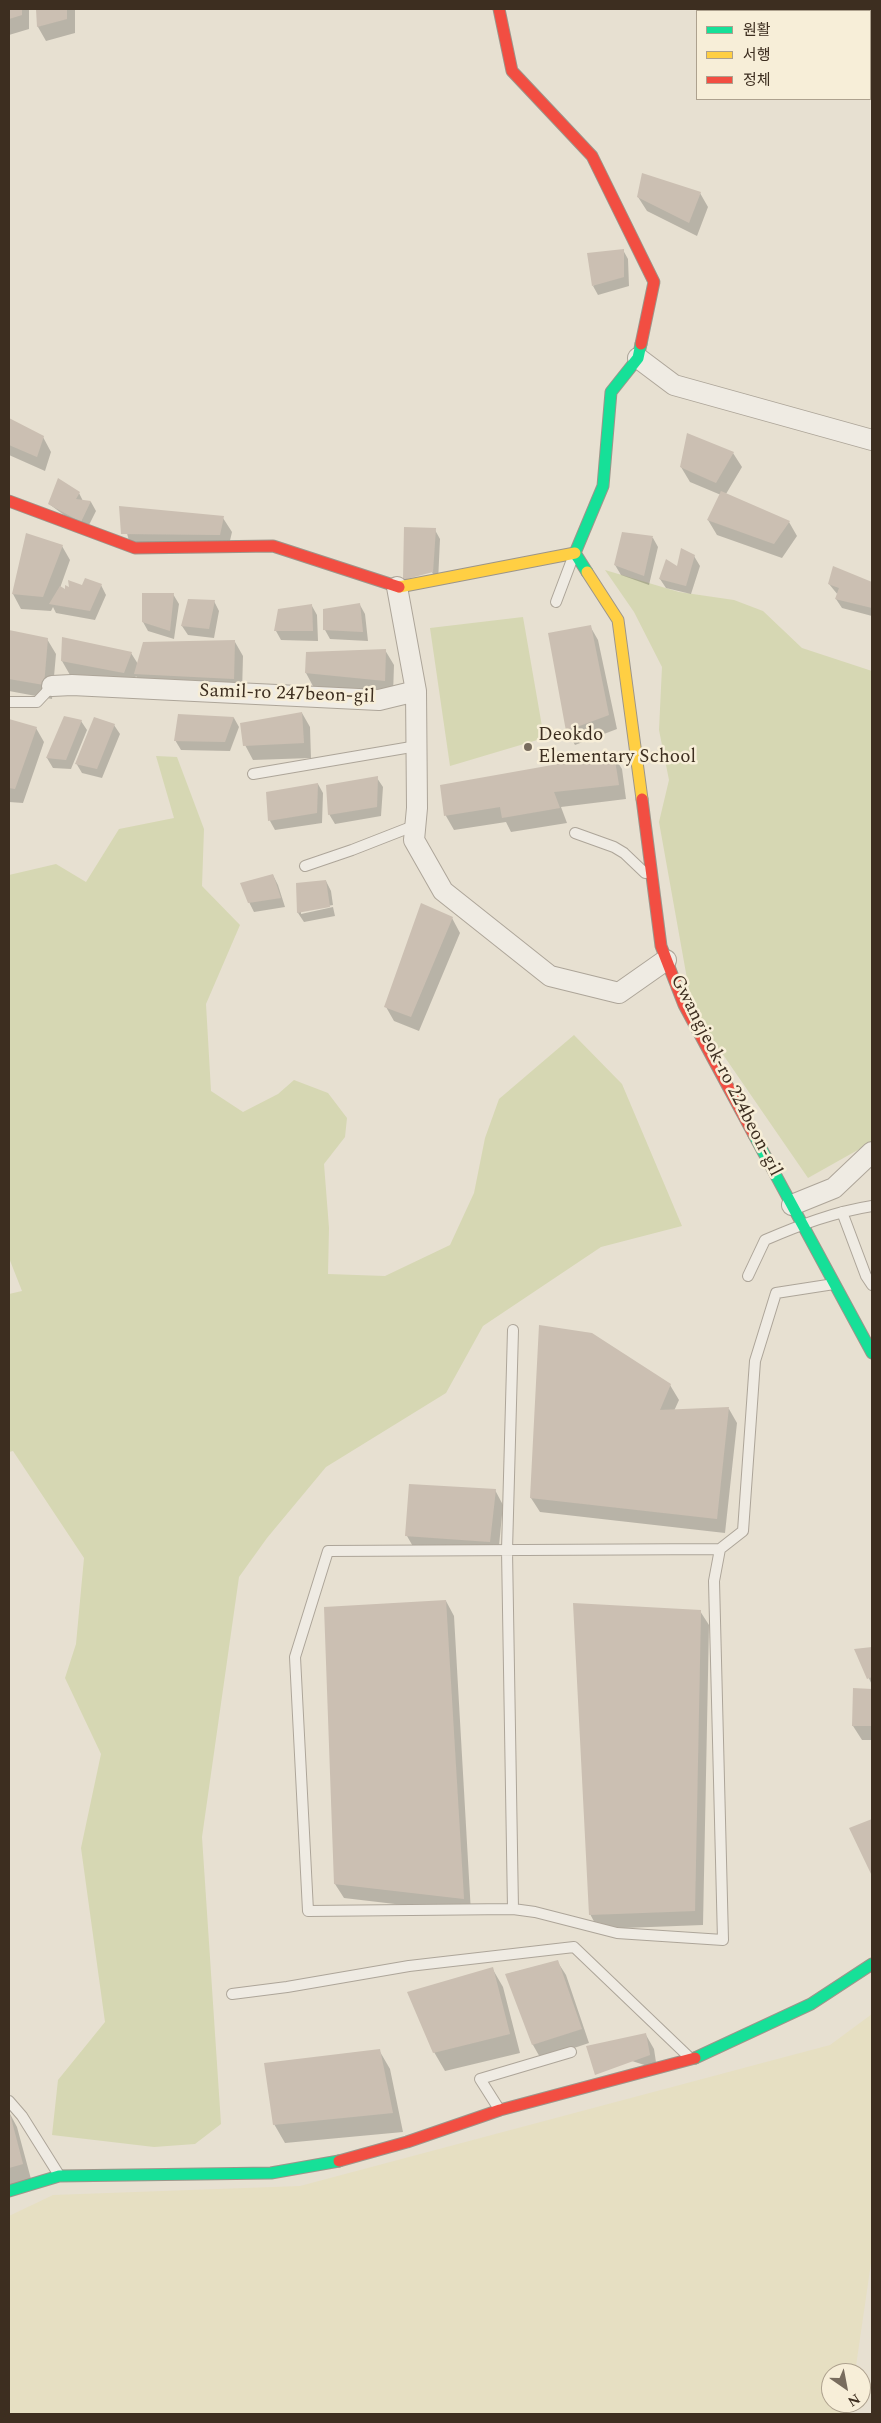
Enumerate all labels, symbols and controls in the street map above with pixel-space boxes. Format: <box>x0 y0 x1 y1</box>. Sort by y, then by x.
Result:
legend <box>696 10 871 100</box>
text: 원활 <box>743 19 771 42</box>
text: 서행 <box>743 44 771 67</box>
text: 정체 <box>743 69 771 92</box>
street label: Samil-ro 247beon-gil <box>199 681 375 709</box>
place label: Deokdo Elementary School <box>538 725 696 769</box>
marker: Deokdo Elementary School <box>522 741 534 753</box>
street label: Gwangjeok-ro 224beon-gil <box>664 971 786 1181</box>
north arrow <box>821 2363 871 2413</box>
text: N <box>843 2388 864 2412</box>

